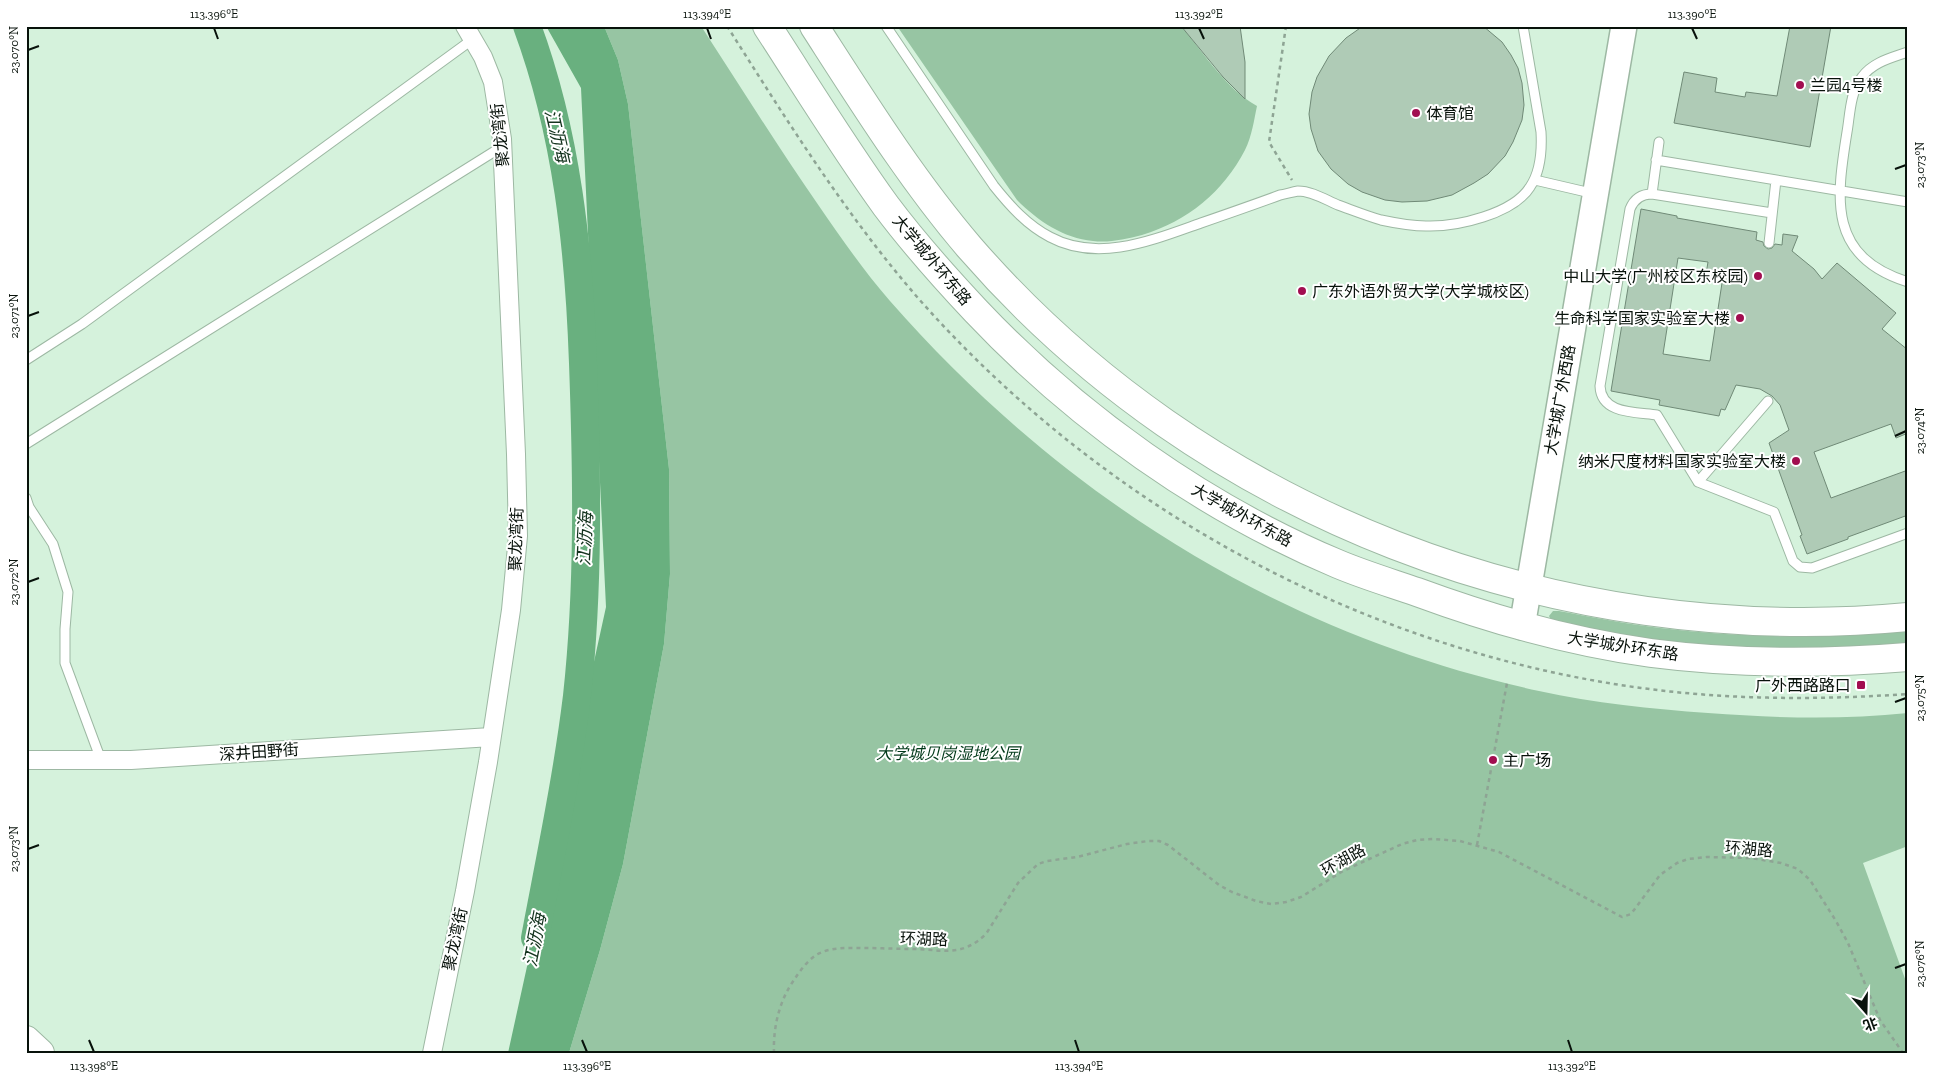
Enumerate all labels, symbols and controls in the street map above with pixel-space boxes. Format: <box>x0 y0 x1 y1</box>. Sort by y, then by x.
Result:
text: 113.396°E <box>190 7 238 21</box>
text: 113.394°E <box>683 7 731 21</box>
text: 113.392°E <box>1175 7 1223 21</box>
text: 113.390°E <box>1668 7 1716 21</box>
text: 23.070°N <box>7 26 21 74</box>
place label: 兰园4号楼 <box>1810 76 1883 95</box>
marker: 兰园4号楼 <box>1794 79 1806 91</box>
street label: 聚龙湾街 <box>487 102 513 168</box>
place label: 体育馆 <box>1426 104 1474 123</box>
water label: 江沥海 <box>540 107 574 168</box>
marker: 体育馆 <box>1410 107 1422 119</box>
text: 23.073°N <box>1913 142 1927 188</box>
street label: 大学城外环东路 <box>889 211 975 309</box>
place label: 中山大学(广州校区东校园) <box>1563 267 1748 286</box>
marker: 中山大学(广州校区东校园) <box>1752 270 1764 282</box>
place label: 广东外语外贸大学(大学城校区) <box>1312 282 1529 301</box>
marker: 广东外语外贸大学(大学城校区) <box>1296 285 1308 297</box>
text: 23.071°N <box>7 293 21 338</box>
place label: 生命科学国家实验室大楼 <box>1554 309 1730 328</box>
marker: 生命科学国家实验室大楼 <box>1734 312 1746 324</box>
street label: 大学城广外西路 <box>1541 343 1579 457</box>
text: 23.074°N <box>1913 408 1927 454</box>
place label: 纳米尺度材料国家实验室大楼 <box>1578 452 1786 471</box>
marker: 纳米尺度材料国家实验室大楼 <box>1790 455 1802 467</box>
street label: 大学城外环东路 <box>1188 480 1296 550</box>
street label: 聚龙湾街 <box>505 507 527 571</box>
water label: 江沥海 <box>573 508 598 567</box>
text: 23.072°N <box>7 558 21 605</box>
street label: 大学城外环东路 <box>1566 628 1680 664</box>
text: 23.075°N <box>1913 674 1927 721</box>
place label: 广外西路路口 <box>1755 676 1851 695</box>
marker: 广外西路路口 <box>1855 679 1867 691</box>
street label: 深井田野街 <box>218 740 300 764</box>
park label: 大学城贝岗湿地公园 <box>876 744 1022 763</box>
place label: 主广场 <box>1503 751 1551 770</box>
marker: 主广场 <box>1487 754 1499 766</box>
text: 23.073°N <box>7 826 21 872</box>
street label: 环湖路 <box>1724 837 1774 861</box>
street label: 环湖路 <box>1317 840 1369 880</box>
street label: 聚龙湾街 <box>439 906 471 972</box>
water label: 江沥海 <box>519 908 552 969</box>
street label: 环湖路 <box>900 929 948 949</box>
text: 23.076°N <box>1913 940 1927 987</box>
north arrow <box>1842 986 1892 1036</box>
text: 北 <box>1861 1013 1880 1034</box>
text: 113.398°E <box>70 1059 118 1073</box>
text: 113.396°E <box>563 1059 611 1073</box>
text: 113.394°E <box>1055 1059 1103 1073</box>
text: 113.392°E <box>1548 1059 1596 1073</box>

